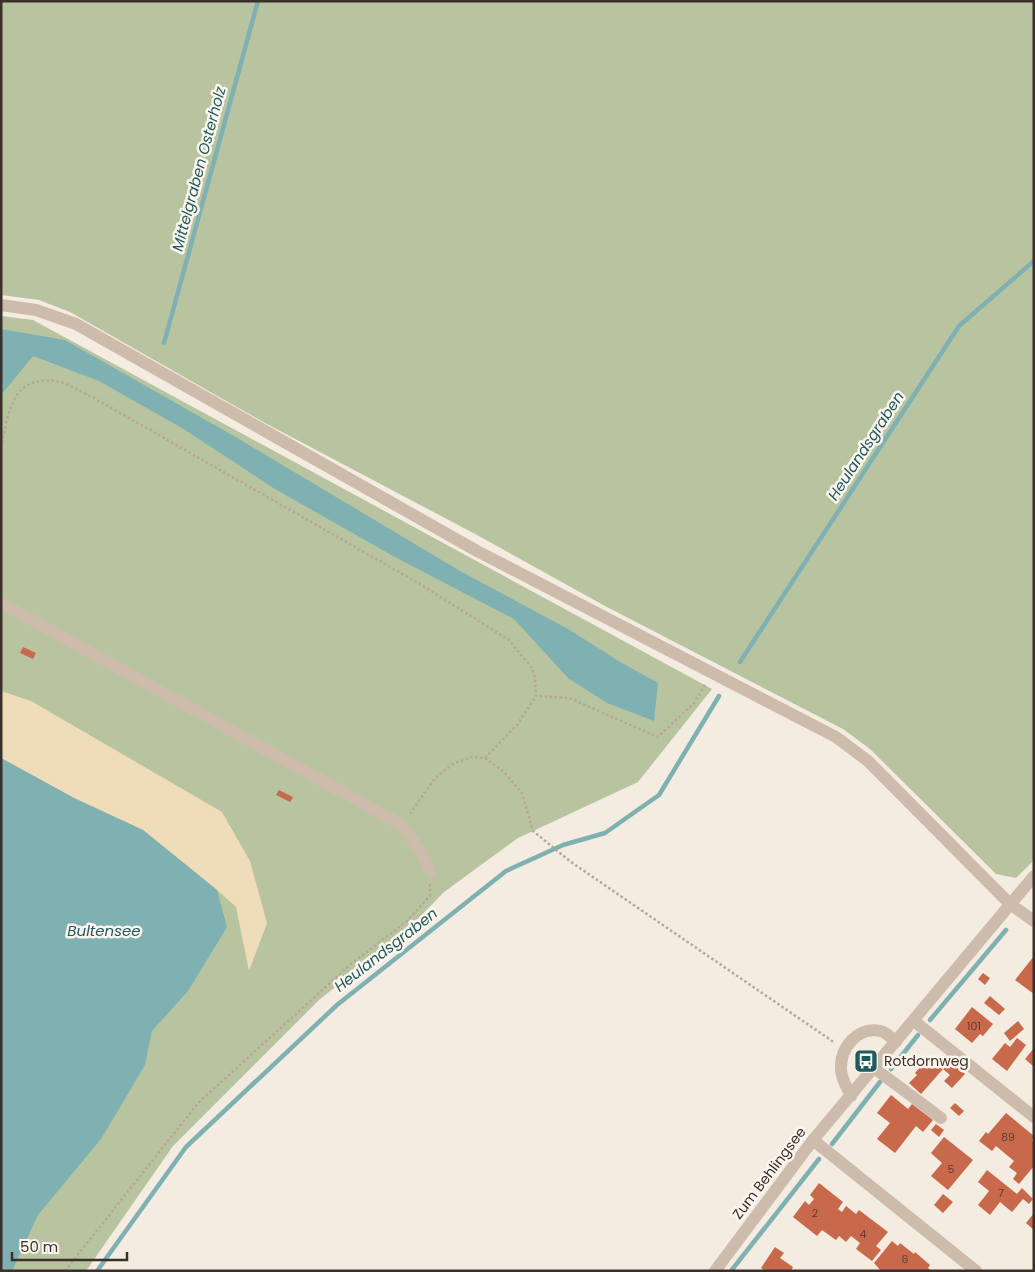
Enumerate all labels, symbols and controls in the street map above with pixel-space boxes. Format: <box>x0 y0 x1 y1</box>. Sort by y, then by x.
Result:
water label: Mittelgraben Osterholz <box>166 84 231 253</box>
water label: Heulandsgraben <box>823 387 909 504</box>
water label: Heulandsgraben <box>330 903 442 997</box>
water label: Bultensee <box>67 920 141 941</box>
house number: 101 <box>967 1018 981 1034</box>
bus stop icon: Rotdornweg <box>853 1048 879 1074</box>
place label: Rotdornweg <box>884 1051 969 1071</box>
street label: Zum Behlingsee <box>728 1122 811 1223</box>
house number: 89 <box>1001 1129 1015 1145</box>
house number: 5 <box>948 1161 955 1177</box>
house number: 7 <box>998 1185 1004 1201</box>
house number: 2 <box>812 1205 818 1221</box>
house number: 4 <box>860 1226 867 1242</box>
scale bar <box>12 1230 128 1262</box>
text: 50 m <box>20 1236 58 1257</box>
house number: 6 <box>902 1251 909 1267</box>

